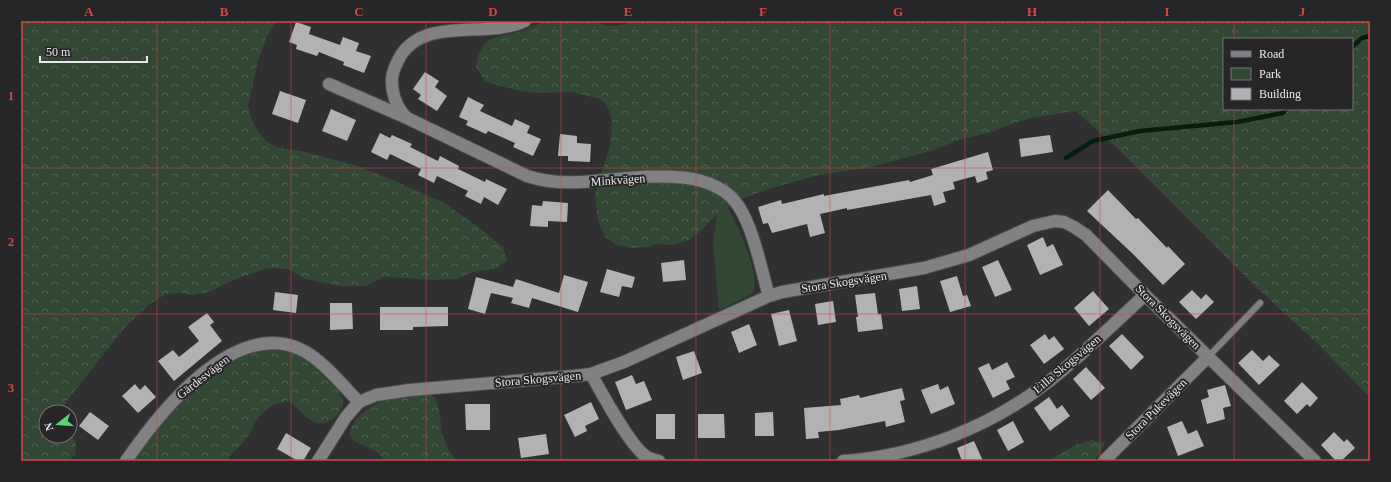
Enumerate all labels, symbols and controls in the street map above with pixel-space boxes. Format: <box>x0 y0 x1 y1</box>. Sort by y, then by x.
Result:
text: A <box>84 4 94 19</box>
text: B <box>220 4 229 19</box>
text: C <box>354 4 364 19</box>
text: D <box>488 4 498 19</box>
text: E <box>624 4 632 19</box>
text: F <box>759 4 767 19</box>
text: G <box>893 4 903 19</box>
text: H <box>1027 4 1037 19</box>
text: I <box>1164 4 1170 19</box>
text: J <box>1299 4 1306 19</box>
scale bar <box>40 38 147 64</box>
legend <box>1223 38 1353 110</box>
text: 50 m <box>46 45 71 59</box>
text: Road <box>1259 47 1284 61</box>
text: Park <box>1259 67 1281 81</box>
text: Building <box>1259 87 1301 101</box>
text: 1 <box>8 88 14 103</box>
street label: Minkvägen <box>590 171 646 189</box>
text: 2 <box>8 234 14 249</box>
street label: Stora Skogsvägen <box>800 268 888 296</box>
street label: Stora Skogsvägen <box>1133 282 1203 352</box>
street label: Lilla Skogsvägen <box>1030 332 1104 396</box>
street label: Gärdesvägen <box>174 352 232 402</box>
street label: Stora Skogsvägen <box>494 368 582 390</box>
street label: Stora Pukevägen <box>1122 375 1190 443</box>
text: 3 <box>8 380 15 395</box>
north arrow <box>38 404 78 444</box>
text: N <box>42 421 55 432</box>

